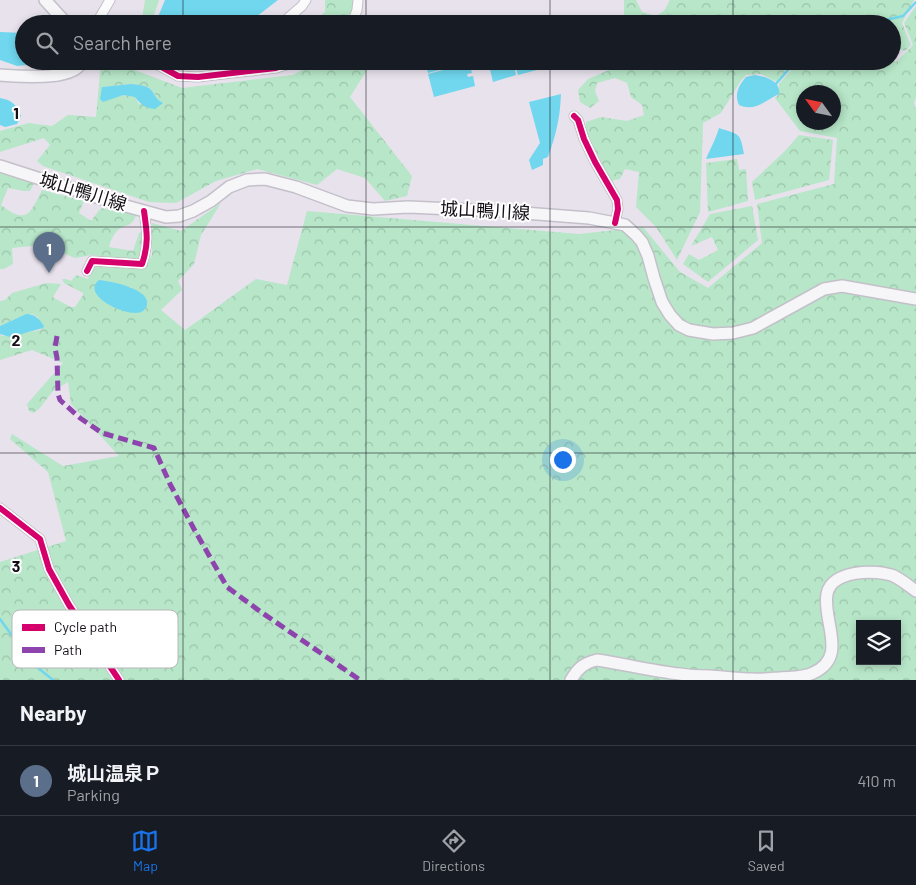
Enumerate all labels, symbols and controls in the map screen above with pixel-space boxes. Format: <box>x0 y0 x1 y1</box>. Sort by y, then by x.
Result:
search box <box>15 15 901 70</box>
icon: search <box>33 29 61 57</box>
text: Search here <box>73 31 172 54</box>
north arrow <box>796 85 841 130</box>
text: 1 <box>13 103 19 122</box>
street label: 城山鴨川線 <box>37 167 130 215</box>
street label: 城山鴨川線 <box>440 197 531 223</box>
pin: 1 <box>33 232 65 273</box>
text: 2 <box>12 330 21 349</box>
your location <box>550 447 576 473</box>
text: 3 <box>12 556 20 575</box>
legend <box>12 610 178 668</box>
text: Cycle path <box>54 618 117 635</box>
map controls <box>856 620 901 665</box>
button: layers <box>856 620 901 665</box>
text: Path <box>54 641 82 658</box>
text: Nearby <box>20 700 86 725</box>
text: 城山温泉Ｐ <box>67 761 162 784</box>
text: 1 <box>33 771 39 790</box>
text: 410 m <box>858 771 896 790</box>
text: Parking <box>67 785 120 804</box>
tab: Map <box>131 827 159 874</box>
tab: Directions <box>422 827 485 874</box>
tab: Saved <box>748 827 785 874</box>

